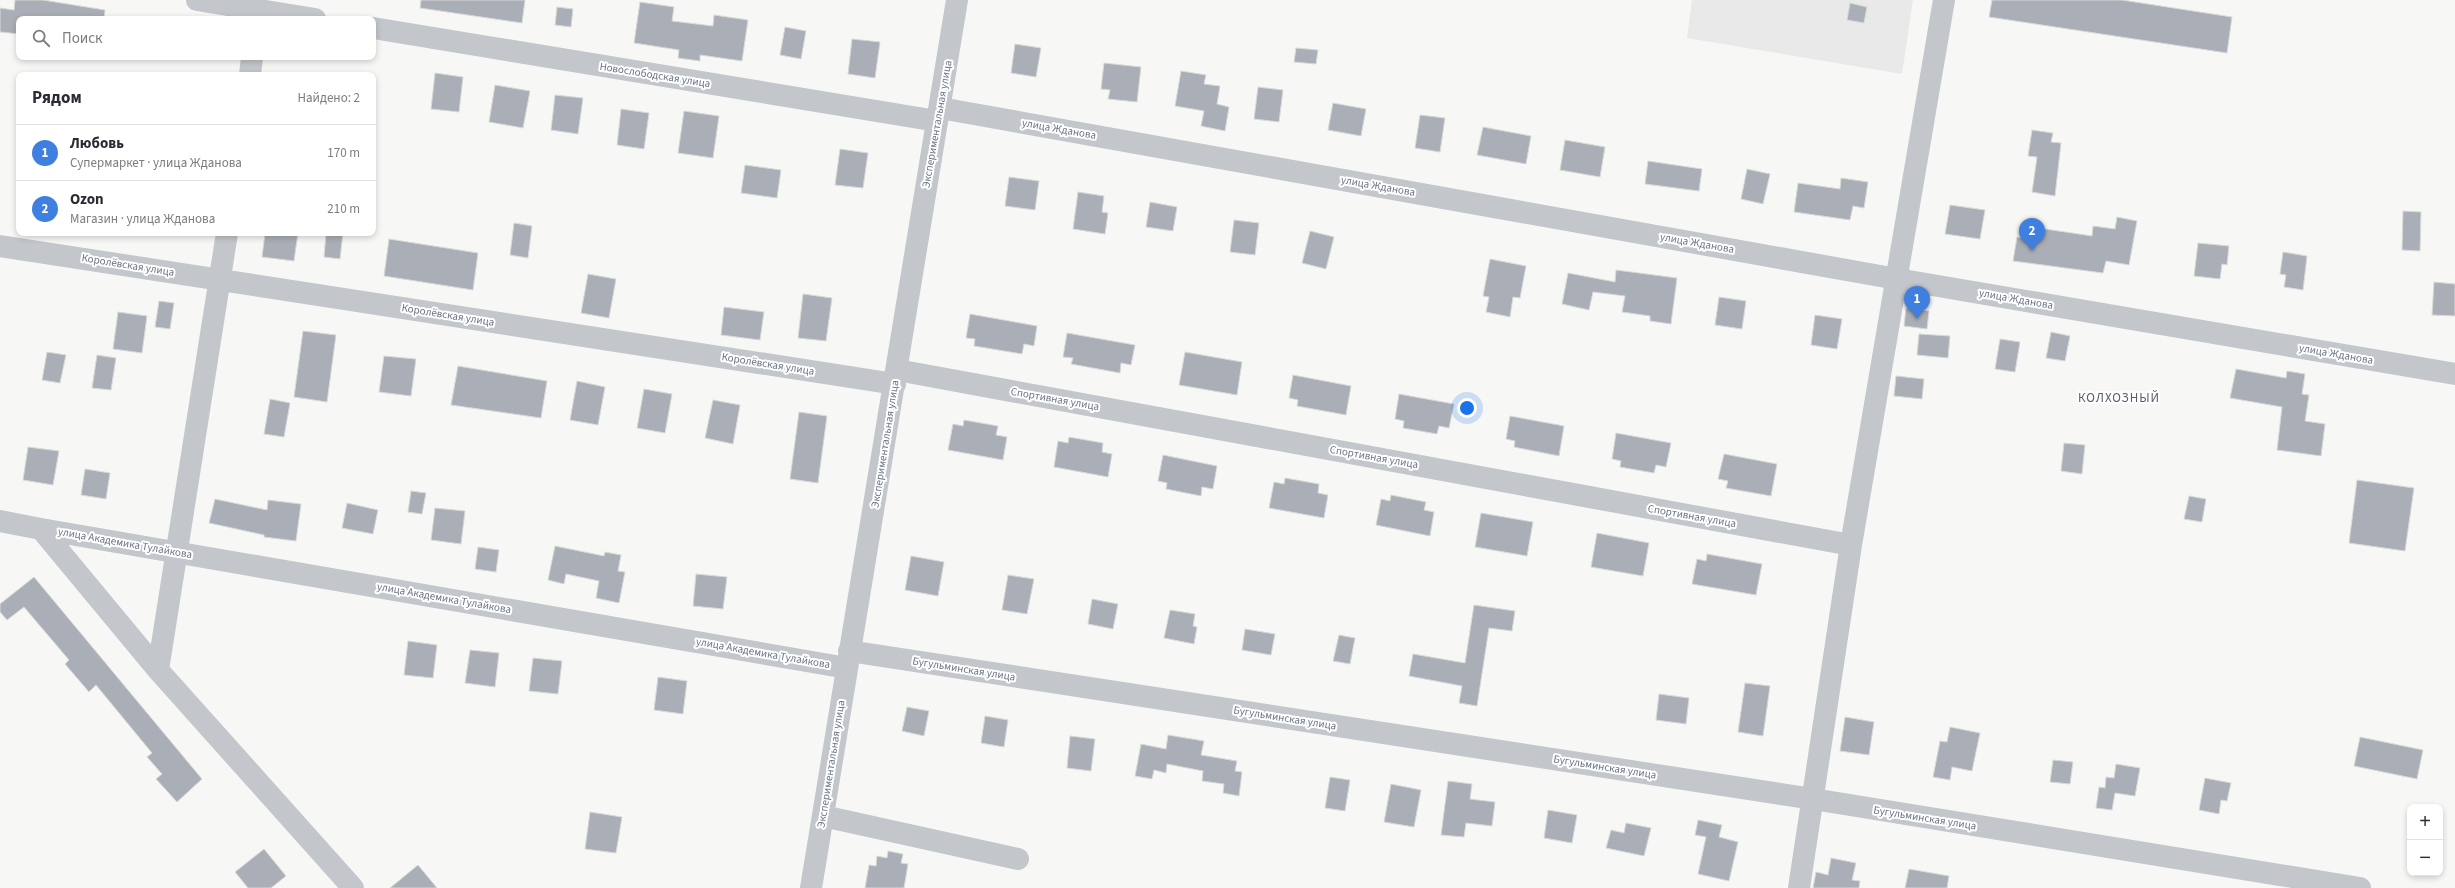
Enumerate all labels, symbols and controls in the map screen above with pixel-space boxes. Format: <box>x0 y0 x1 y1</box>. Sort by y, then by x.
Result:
search box <box>16 16 376 60</box>
icon: search <box>30 27 52 49</box>
text: Поиск <box>62 28 103 49</box>
street label: Новослободская улица <box>598 59 712 91</box>
street label: Экспериментальная улица <box>918 59 956 189</box>
text: Рядом <box>32 86 82 110</box>
text: Найдено: 2 <box>298 89 360 107</box>
street label: улица Жданова <box>1021 115 1097 143</box>
text: Любовь <box>70 133 124 154</box>
text: 1 <box>42 144 48 162</box>
text: 170 m <box>327 144 360 162</box>
text: Супермаркет · улица Жданова <box>70 154 242 172</box>
street label: улица Жданова <box>1340 172 1416 200</box>
text: Ozon <box>70 189 104 210</box>
text: 2 <box>42 200 48 218</box>
text: 210 m <box>327 200 360 218</box>
text: Магазин · улица Жданова <box>70 210 215 228</box>
pin: 2 <box>2019 218 2045 251</box>
street label: улица Жданова <box>1659 229 1735 257</box>
street label: Королёвская улица <box>81 250 175 280</box>
street label: улица Жданова <box>1978 285 2054 313</box>
pin: 1 <box>1904 286 1930 319</box>
street label: Королёвская улица <box>401 300 495 330</box>
street label: улица Жданова <box>2298 340 2374 368</box>
street label: Королёвская улица <box>721 349 815 379</box>
street label: Экспериментальная улица <box>867 379 903 509</box>
street label: Спортивная улица <box>1010 384 1100 414</box>
district label: КОЛХОЗНЫЙ <box>2078 389 2160 407</box>
your location <box>1457 398 1477 418</box>
street label: Спортивная улица <box>1329 442 1419 472</box>
street label: Спортивная улица <box>1647 501 1737 531</box>
street label: улица Академика Тулайкова <box>57 524 193 562</box>
street label: улица Академика Тулайкова <box>376 579 512 617</box>
street label: улица Академика Тулайкова <box>695 634 831 672</box>
street label: Бугульминская улица <box>911 653 1017 685</box>
street label: Экспериментальная улица <box>813 699 849 829</box>
street label: Бугульминская улица <box>1232 702 1338 734</box>
street label: Бугульминская улица <box>1552 751 1658 783</box>
street label: Бугульминская улица <box>1872 802 1978 834</box>
map controls <box>2407 804 2443 876</box>
button: + <box>2407 804 2443 840</box>
button: − <box>2407 840 2443 876</box>

